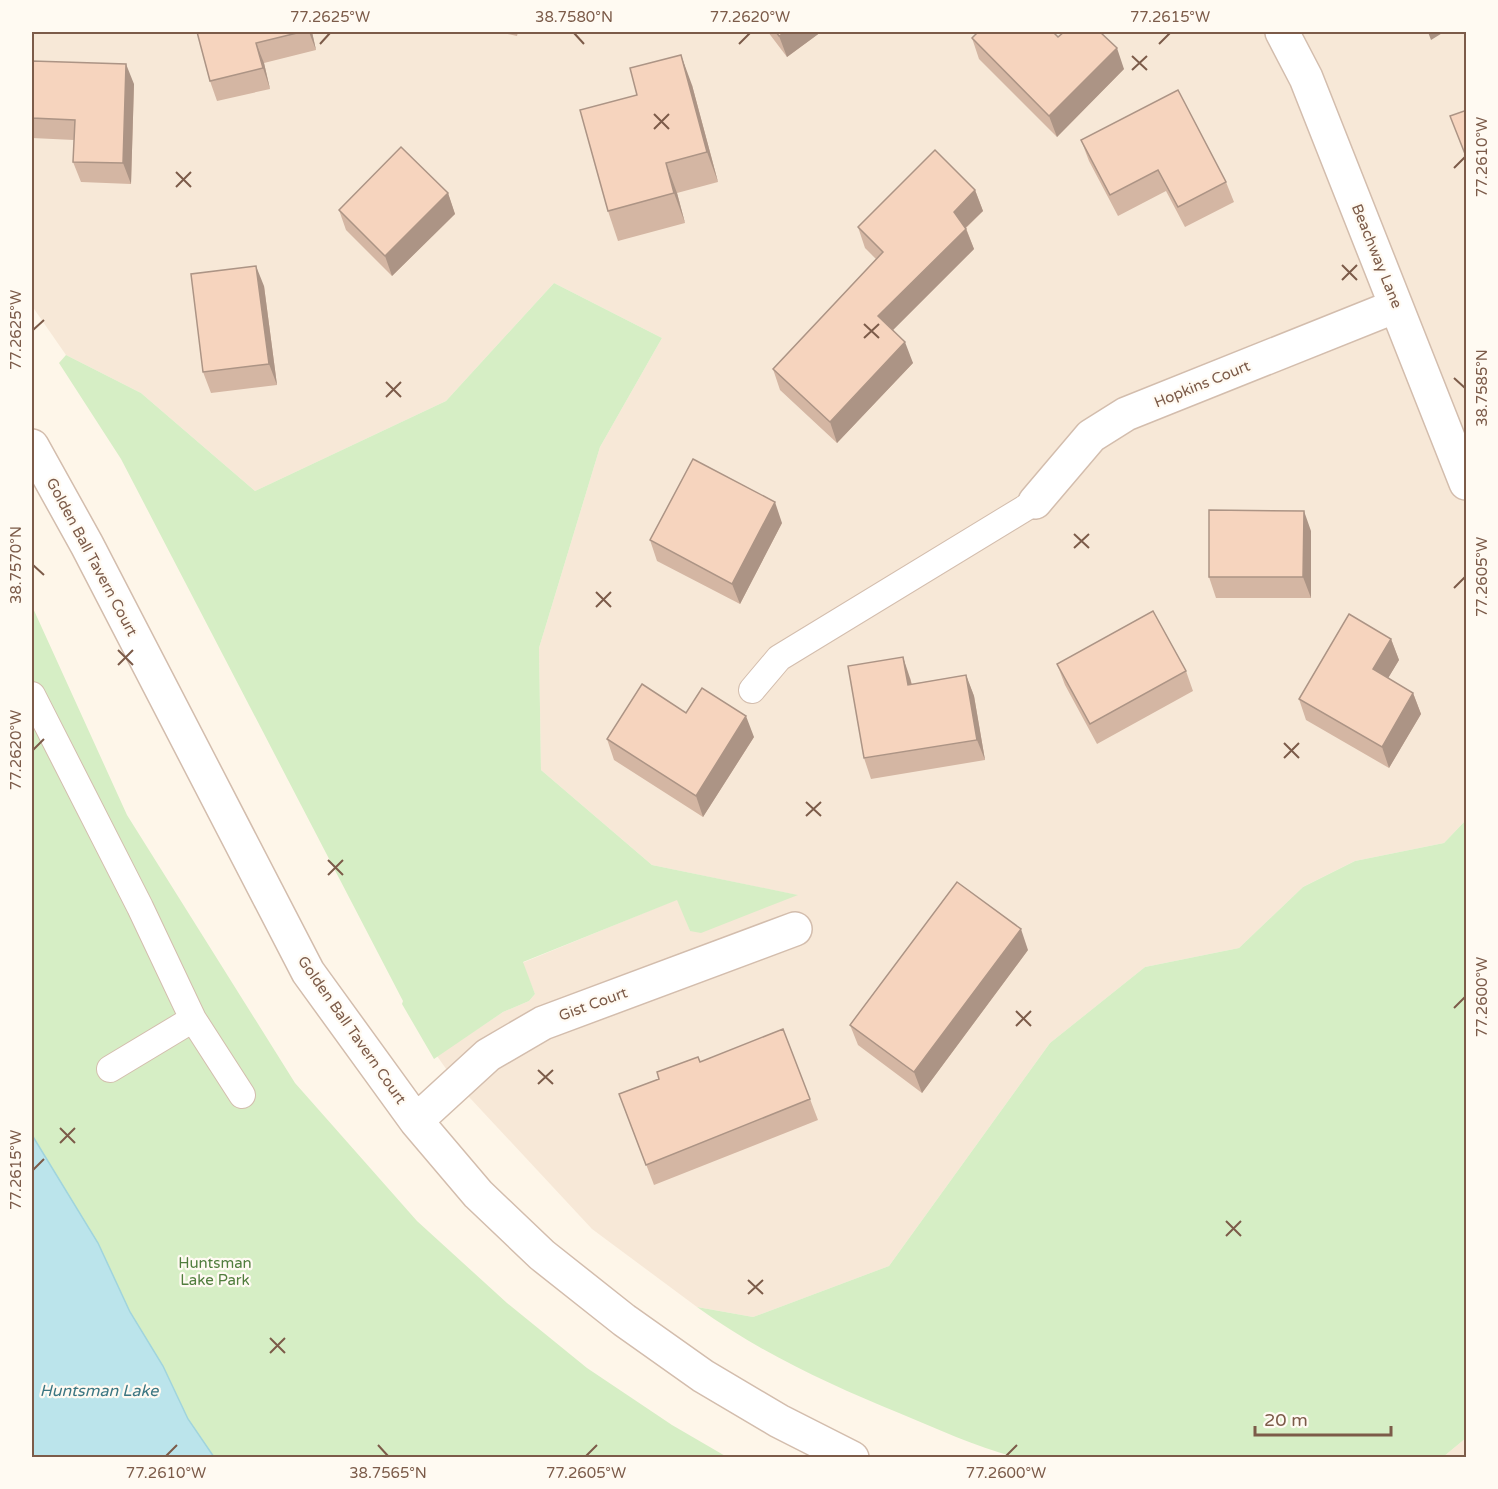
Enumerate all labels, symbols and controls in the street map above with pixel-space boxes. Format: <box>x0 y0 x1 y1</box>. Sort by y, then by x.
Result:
text: 77.2625°W <box>290 8 370 26</box>
text: 38.7580°N <box>535 8 613 26</box>
text: 77.2620°W <box>710 8 790 26</box>
text: 77.2615°W <box>1130 8 1210 26</box>
text: 77.2610°W <box>1473 117 1491 197</box>
street label: Beachway Lane <box>1348 201 1406 311</box>
text: 77.2625°W <box>7 290 25 370</box>
text: 38.7585°N <box>1473 349 1491 427</box>
street label: Hopkins Court <box>1151 356 1253 411</box>
street label: Golden Ball Tavern Court <box>43 475 142 639</box>
text: 38.7570°N <box>7 526 25 604</box>
text: 77.2605°W <box>1473 537 1491 617</box>
text: 77.2620°W <box>7 710 25 790</box>
street label: Golden Ball Tavern Court <box>294 952 410 1108</box>
text: 77.2600°W <box>1473 957 1491 1037</box>
street label: Gist Court <box>556 983 630 1025</box>
text: 77.2615°W <box>7 1130 25 1210</box>
park label: Huntsman Lake Park <box>178 1254 252 1289</box>
water label: Huntsman Lake <box>40 1381 159 1401</box>
scale bar <box>1255 1399 1392 1437</box>
text: 20 m <box>1264 1409 1308 1431</box>
text: 77.2610°W <box>126 1464 206 1482</box>
text: 38.7565°N <box>349 1464 427 1482</box>
text: 77.2605°W <box>546 1464 626 1482</box>
text: 77.2600°W <box>966 1464 1046 1482</box>

